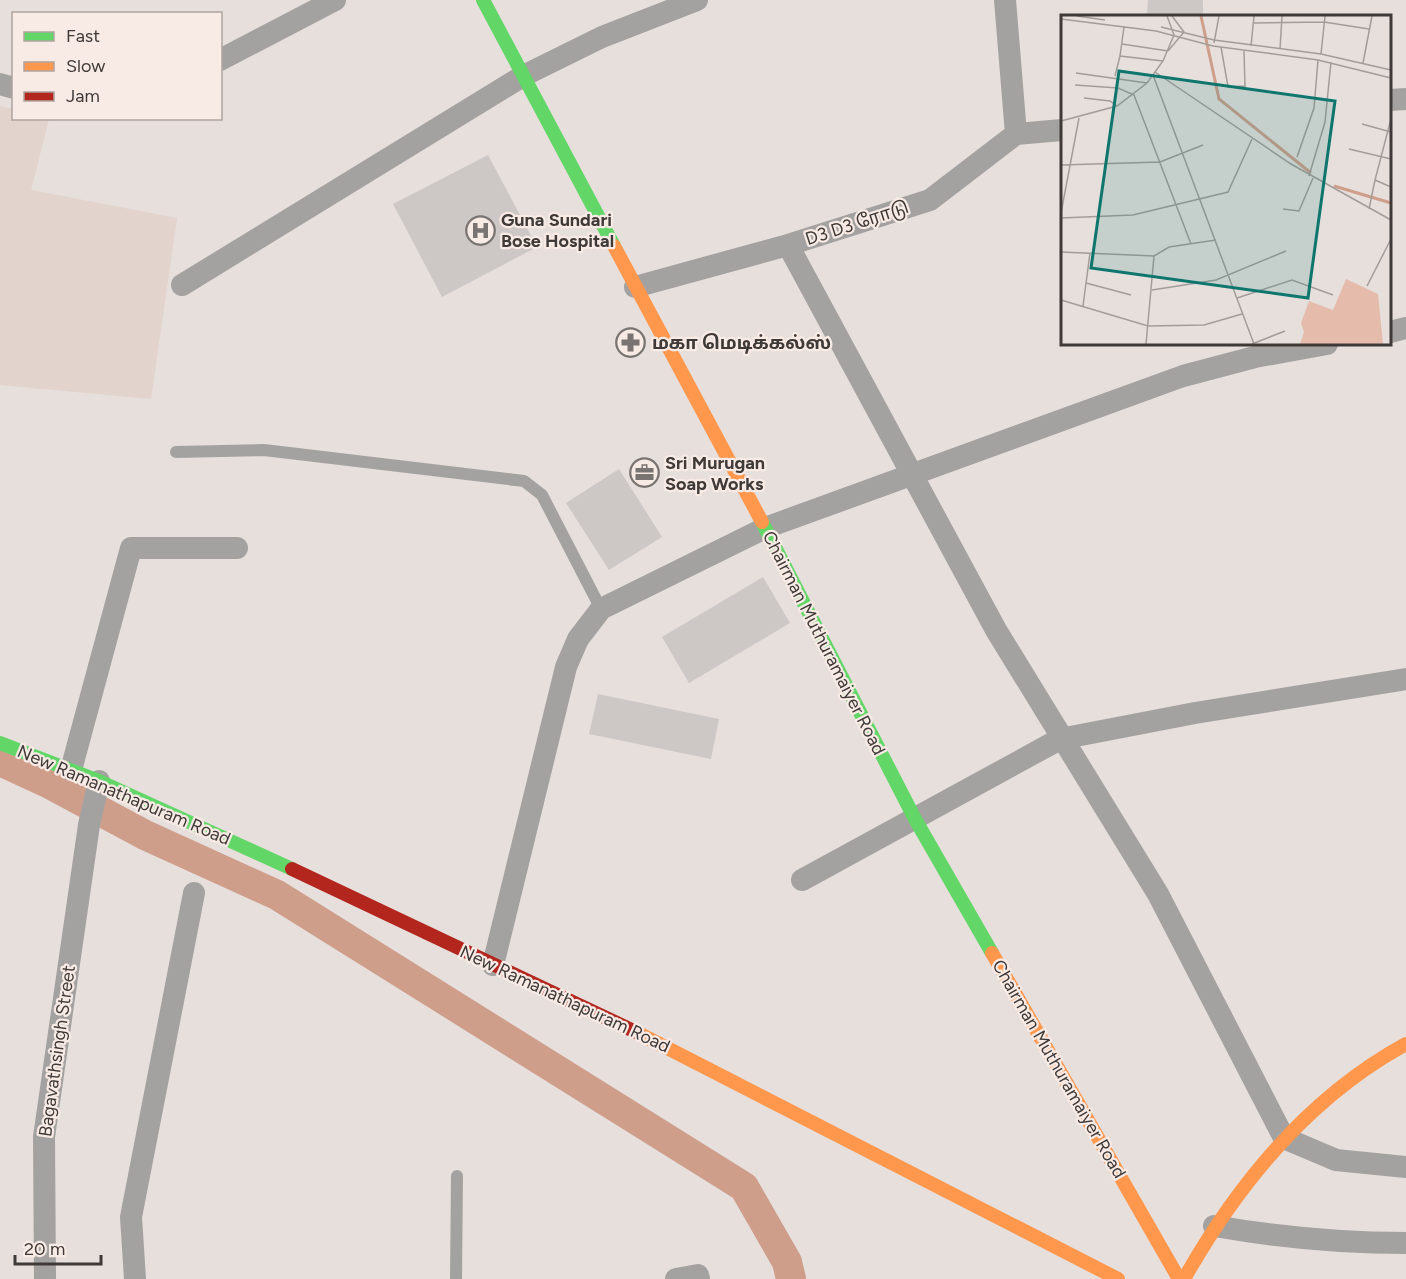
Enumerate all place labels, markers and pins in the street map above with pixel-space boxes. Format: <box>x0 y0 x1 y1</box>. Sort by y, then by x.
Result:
place label: Guna Sundari Bose Hospital <box>501 209 614 252</box>
hospital icon: Guna Sundari Bose Hospital <box>464 214 496 246</box>
pharmacy icon: மகா மெடிக்கல்ஸ் <box>615 327 647 359</box>
place label: மகா மெடிக்கல்ஸ் <box>652 332 831 355</box>
place label: Sri Murugan Soap Works <box>665 452 765 495</box>
office icon: Sri Murugan Soap Works <box>628 457 660 489</box>

